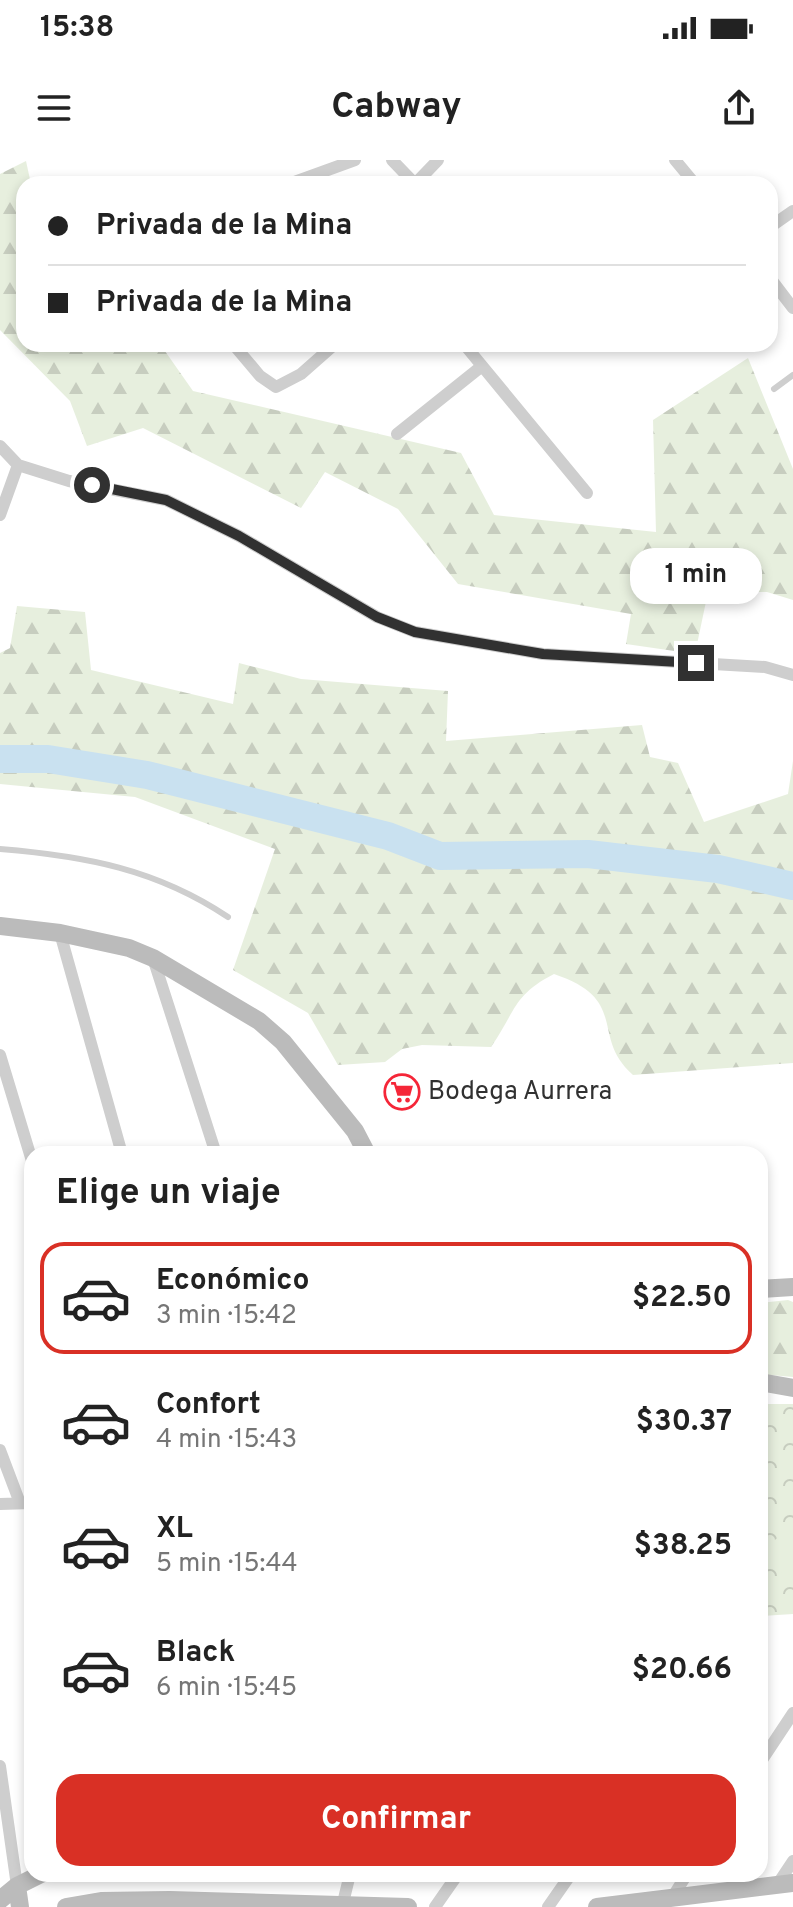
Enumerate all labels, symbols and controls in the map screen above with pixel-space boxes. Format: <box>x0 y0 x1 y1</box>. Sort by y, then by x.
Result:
text: 15:38 <box>40 10 114 47</box>
text: Cabway <box>331 85 462 131</box>
icon: menu <box>32 86 76 130</box>
icon: share <box>717 86 761 130</box>
text: Privada de la Mina <box>96 208 352 245</box>
text: Privada de la Mina <box>96 285 352 322</box>
route start <box>74 467 110 503</box>
callout: 1 min <box>630 547 762 603</box>
text: 1 min <box>665 559 727 592</box>
route end <box>678 645 714 681</box>
supermarket icon: Bodega Aurrera <box>383 1073 421 1111</box>
place label: Bodega Aurrera <box>428 1076 612 1109</box>
text: Elige un viaje <box>56 1171 281 1217</box>
icon: car <box>60 1262 132 1334</box>
text: Económico <box>156 1263 309 1300</box>
text: $22.50 <box>632 1280 732 1317</box>
text: 3 min · 15:42 <box>156 1300 297 1333</box>
icon: car <box>60 1386 132 1458</box>
text: Confort <box>156 1387 261 1424</box>
text: $30.37 <box>636 1404 732 1441</box>
text: 4 min · 15:43 <box>156 1424 297 1457</box>
icon: car <box>60 1510 132 1582</box>
text: XL <box>156 1511 193 1548</box>
text: $38.25 <box>634 1528 732 1565</box>
text: 5 min · 15:44 <box>156 1548 298 1581</box>
icon: car <box>60 1634 132 1706</box>
text: Black <box>156 1635 235 1672</box>
text: $20.66 <box>632 1652 732 1689</box>
text: 6 min · 15:45 <box>156 1672 297 1705</box>
button: Confirmar <box>56 1774 736 1866</box>

